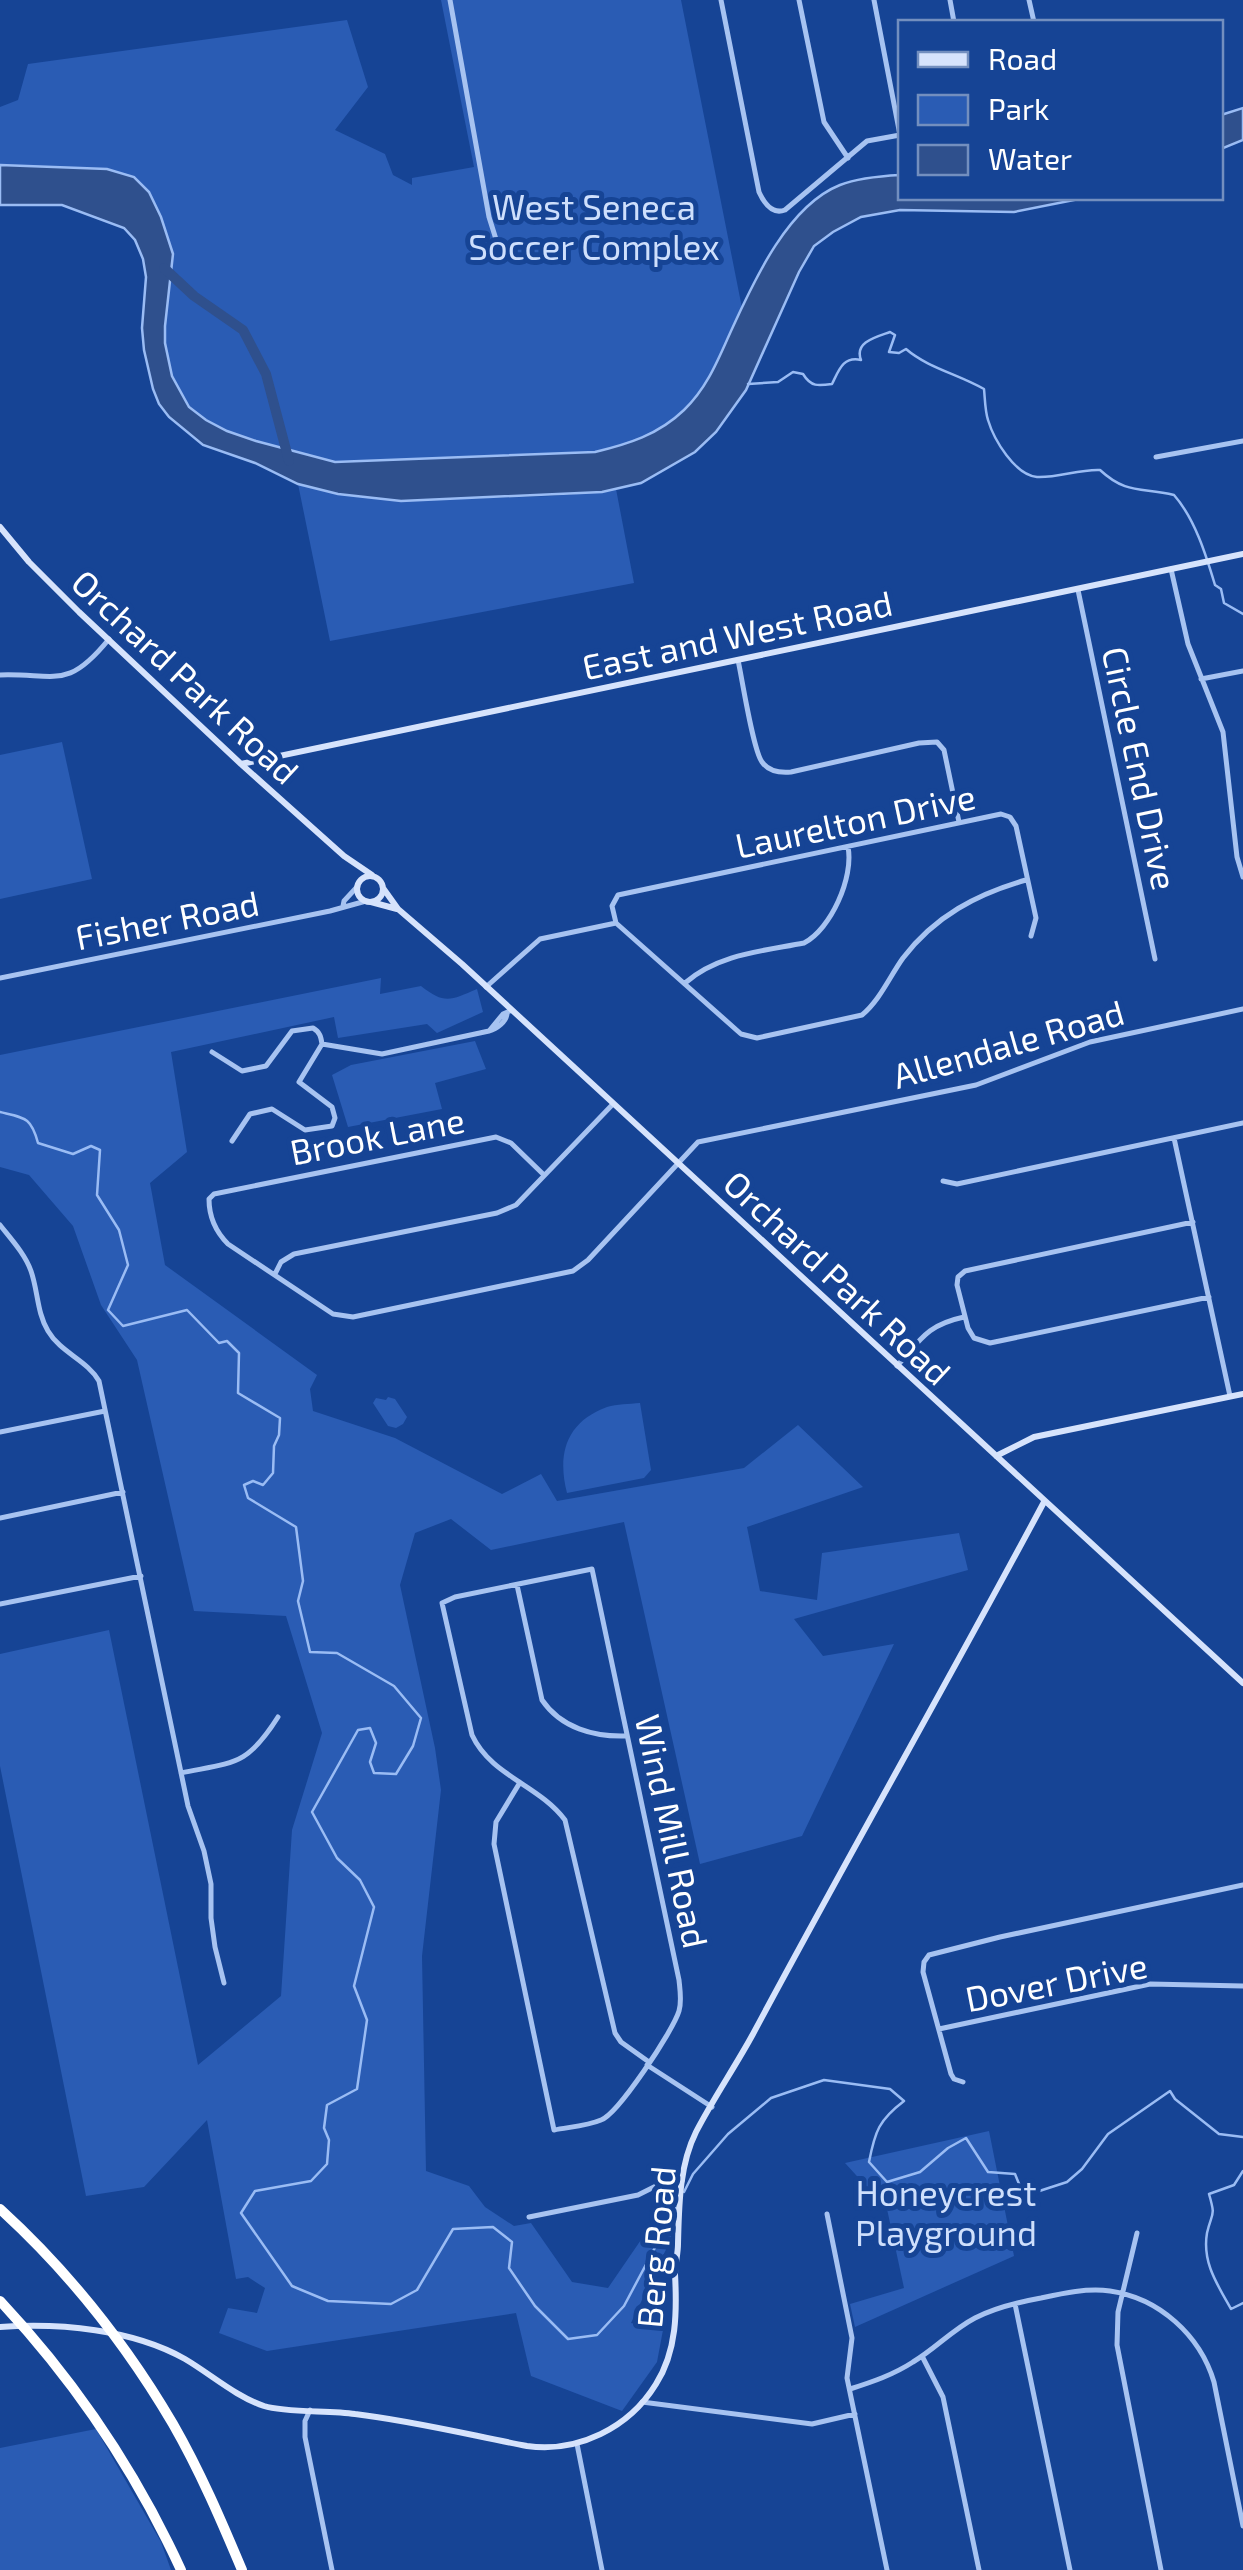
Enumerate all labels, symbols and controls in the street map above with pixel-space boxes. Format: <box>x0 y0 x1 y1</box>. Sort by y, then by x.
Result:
legend <box>898 20 1223 200</box>
text: Road <box>988 40 1057 76</box>
text: Park <box>988 90 1049 126</box>
text: Water <box>988 140 1072 176</box>
park label: West Seneca Soccer Complex <box>468 185 720 267</box>
street label: Orchard Park Road <box>64 560 308 792</box>
street label: East and West Road <box>578 581 896 687</box>
street label: Circle End Drive <box>1095 643 1187 893</box>
street label: Laurelton Drive <box>731 774 979 866</box>
street label: Fisher Road <box>72 881 262 957</box>
street label: Allendale Road <box>888 990 1128 1096</box>
street label: Brook Lane <box>286 1098 468 1172</box>
street label: Orchard Park Road <box>716 1161 960 1393</box>
street label: Wind Mill Road <box>628 1710 718 1952</box>
street label: Dover Drive <box>962 1943 1150 2019</box>
street label: Berg Road <box>627 2164 683 2330</box>
park label: Honeycrest Playground <box>855 2171 1037 2253</box>

